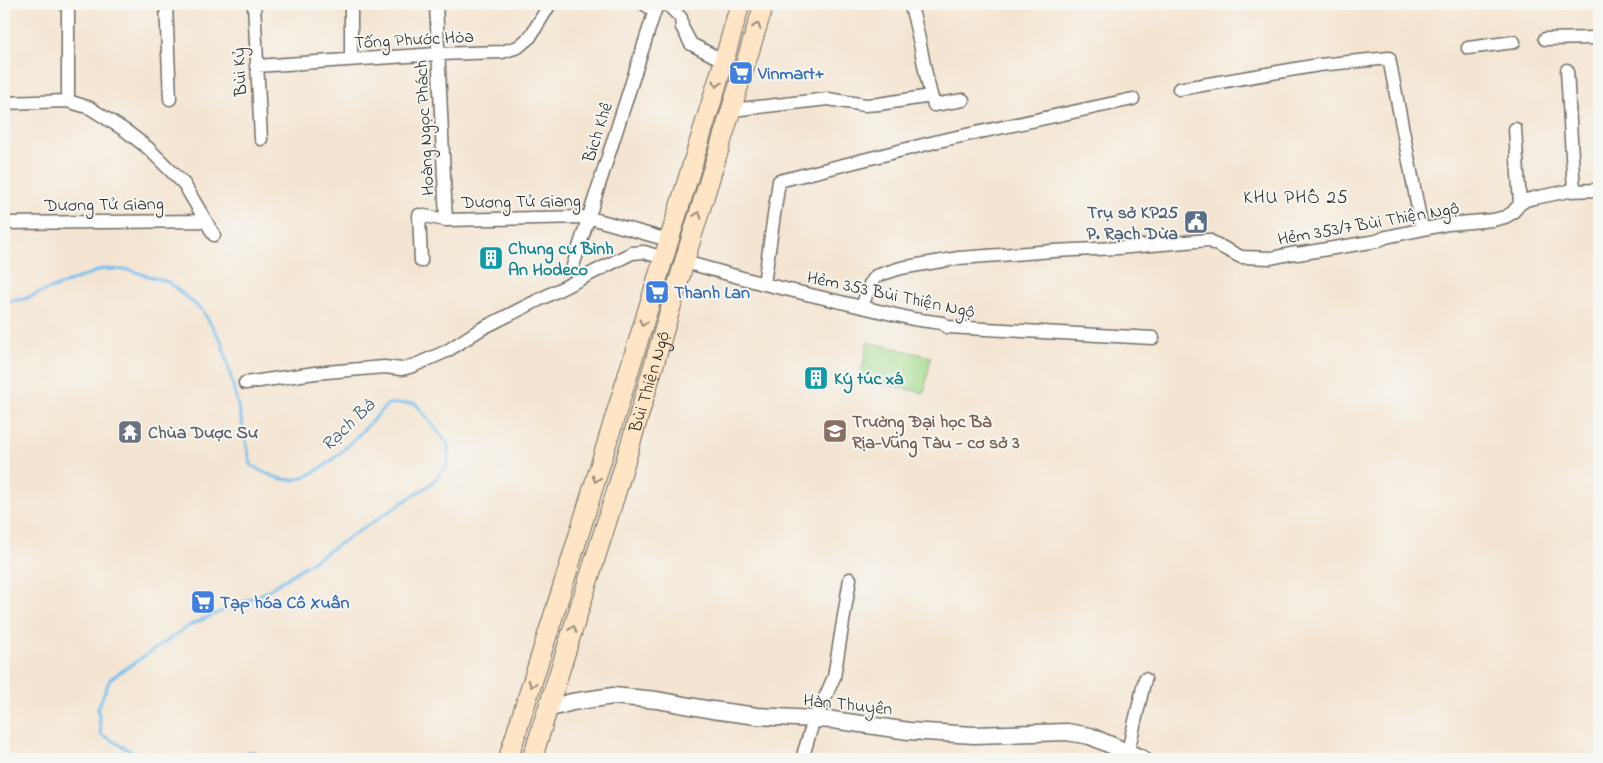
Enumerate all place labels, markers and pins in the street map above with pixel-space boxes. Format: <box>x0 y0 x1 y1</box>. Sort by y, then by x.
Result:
supermarket icon: Vinmart+ <box>728 60 754 86</box>
place label: Vinmart+ <box>757 62 825 88</box>
place label: Trụ sở KP25 P. Rạch Dừa <box>1087 201 1179 248</box>
public building icon: Trụ sở KP25 P. Rạch Dừa <box>1183 209 1209 235</box>
place label: Chung cư Bình An Hodeco <box>508 237 614 284</box>
building icon: Chung cư Bình An Hodeco <box>478 245 504 271</box>
supermarket icon: Thanh Lan <box>644 279 670 305</box>
place label: Thanh Lan <box>674 281 750 307</box>
building icon: Ký túc xá <box>803 365 829 391</box>
place label: Ký túc xá <box>834 367 904 394</box>
place label: Trường Đại học Bà Rịa-Vũng Tàu - cơ sở 3 <box>852 410 1020 458</box>
school or university icon: Trường Đại học Bà Rịa-Vũng Tàu - cơ sở 3 <box>822 418 848 444</box>
temple icon: Chùa Dược Sư <box>117 419 143 445</box>
place label: Chùa Dược Sư <box>148 421 259 447</box>
supermarket icon: Tạp hóa Cô Xuân <box>190 589 216 615</box>
place label: Tạp hóa Cô Xuân <box>220 591 350 617</box>

